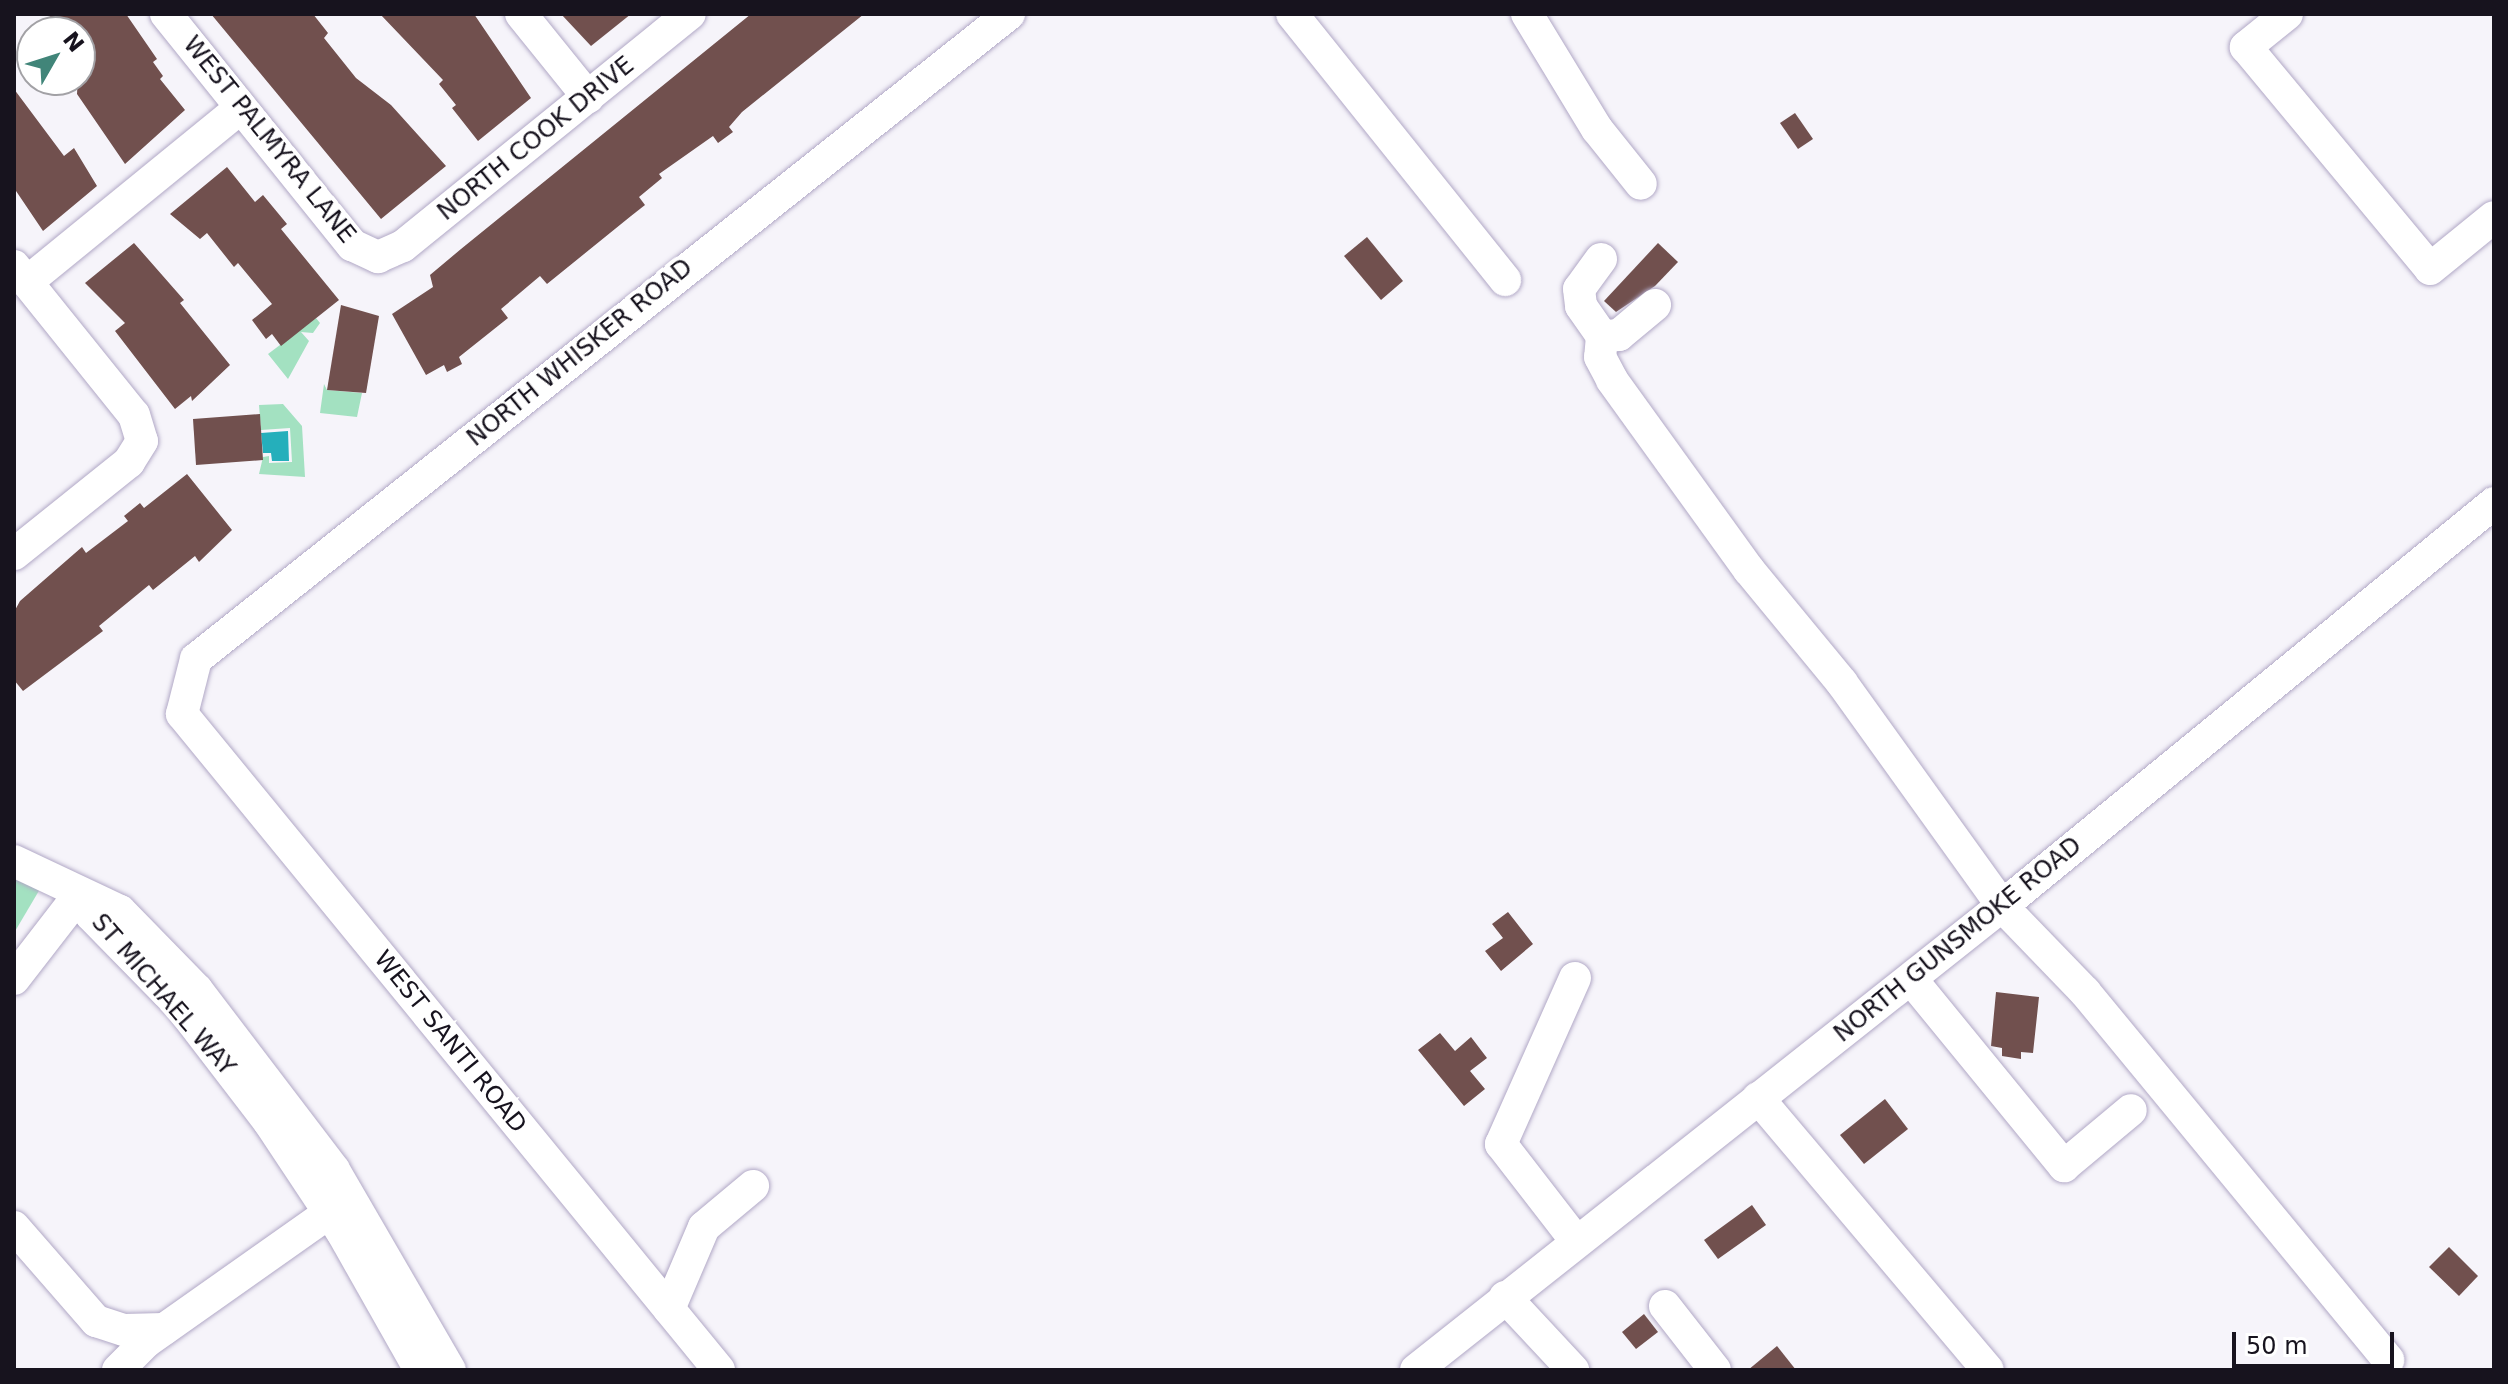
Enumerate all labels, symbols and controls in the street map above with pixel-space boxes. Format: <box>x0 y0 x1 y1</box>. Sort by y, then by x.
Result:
north arrow <box>16 16 96 96</box>
text: N <box>58 27 89 57</box>
street label: WEST PALMYRA LANE <box>177 31 361 249</box>
street label: NORTH COOK DRIVE <box>432 51 640 227</box>
street label: NORTH WHISKER ROAD <box>462 253 698 453</box>
street label: NORTH GUNSMOKE ROAD <box>1829 831 2087 1049</box>
street label: ST MICHAEL WAY <box>85 908 241 1082</box>
street label: WEST SANTI ROAD <box>368 945 532 1139</box>
scale bar <box>2236 1316 2398 1366</box>
text: 50 m <box>2246 1332 2308 1360</box>

